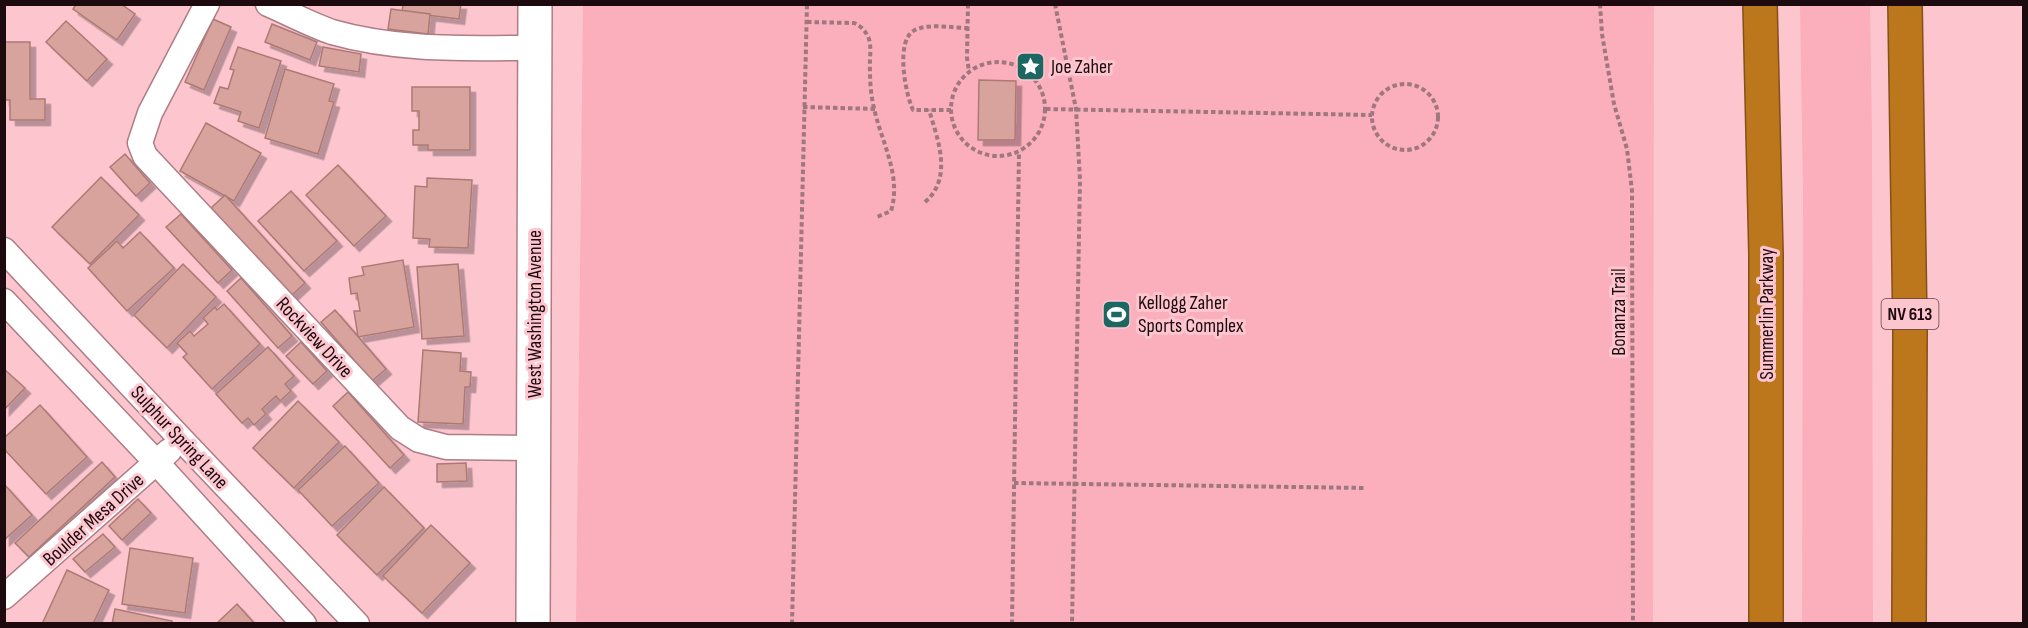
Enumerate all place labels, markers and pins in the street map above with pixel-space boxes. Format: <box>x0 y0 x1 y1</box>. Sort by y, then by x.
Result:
place icon: Joe Zaher <box>1014 50 1046 82</box>
place label: Joe Zaher <box>1050 55 1113 79</box>
place label: Kellogg Zaher Sports Complex <box>1138 291 1244 338</box>
sports icon: Kellogg Zaher Sports Complex <box>1101 298 1133 330</box>

